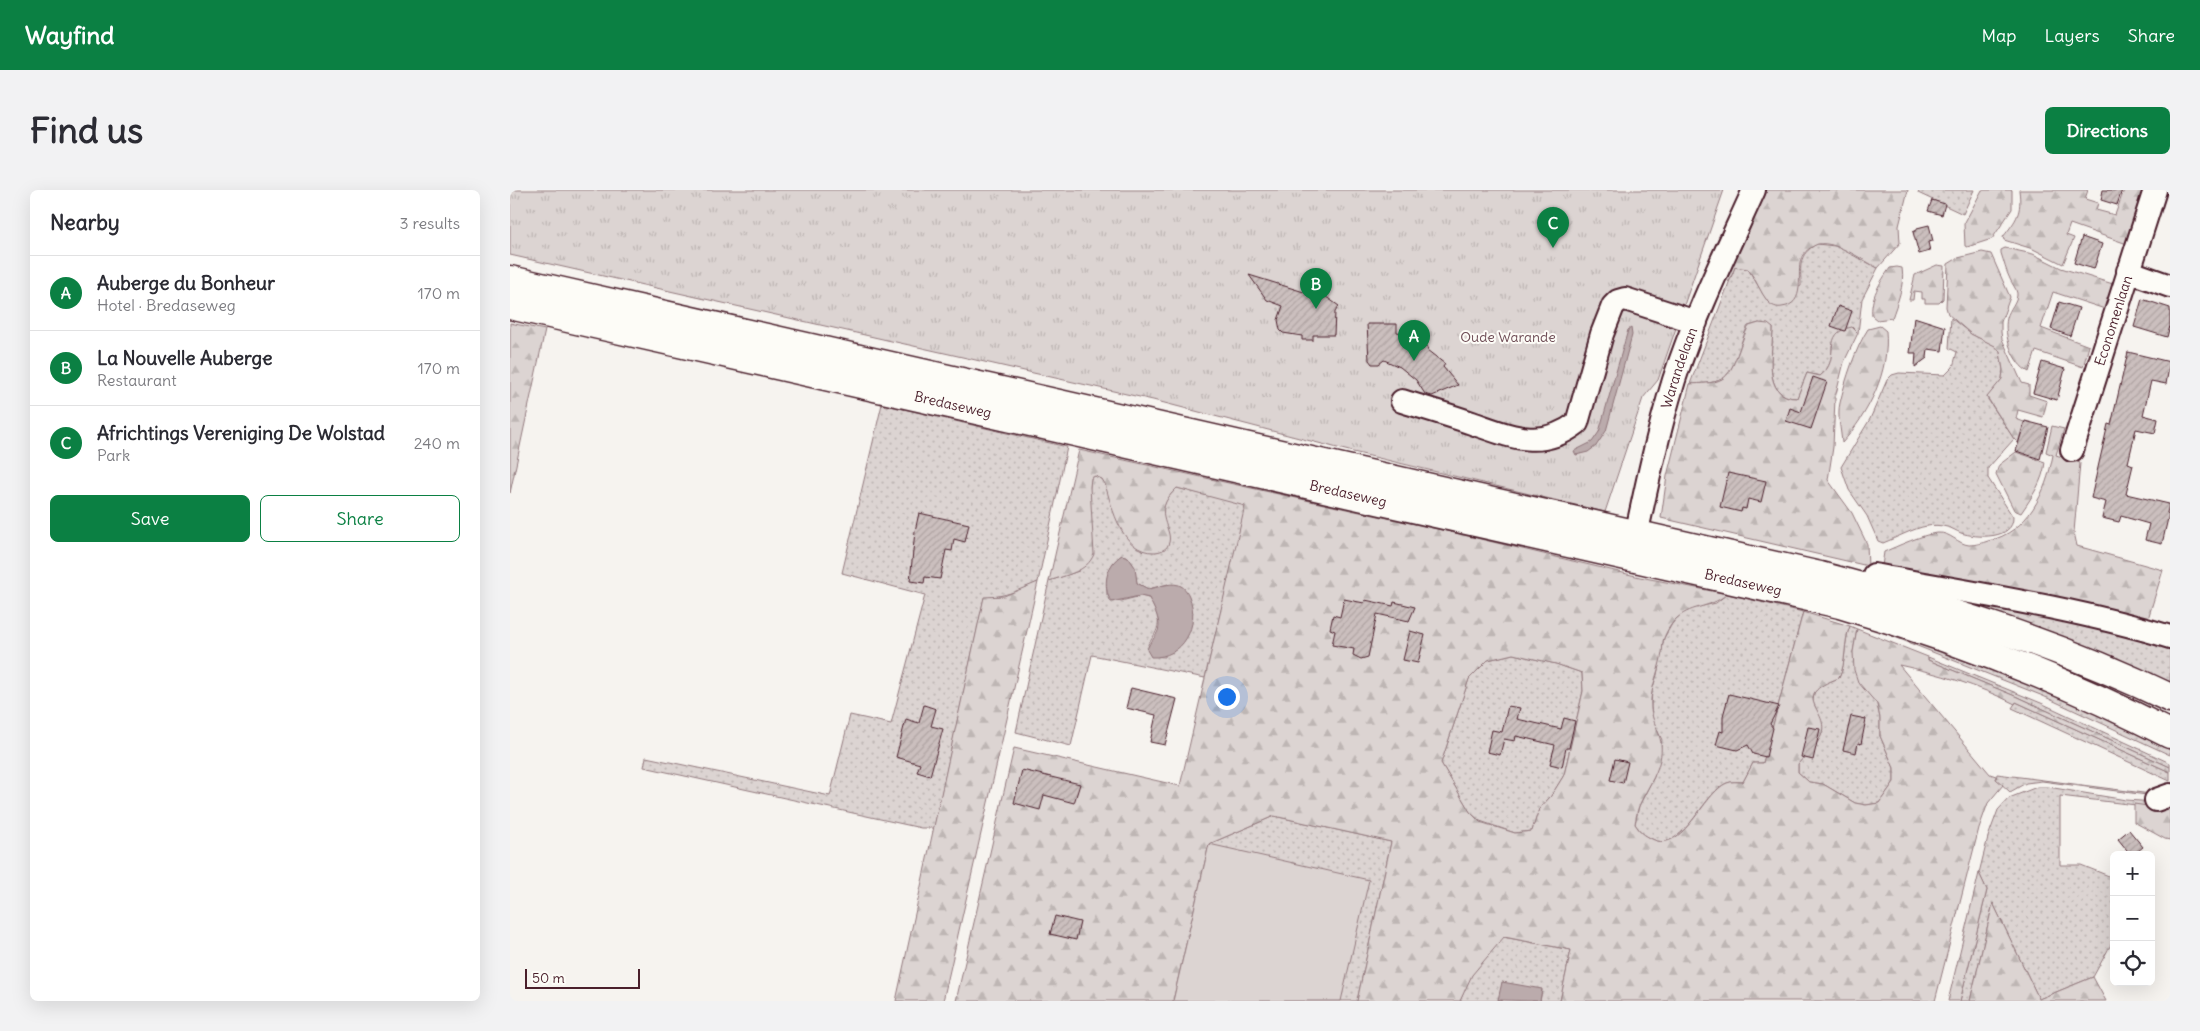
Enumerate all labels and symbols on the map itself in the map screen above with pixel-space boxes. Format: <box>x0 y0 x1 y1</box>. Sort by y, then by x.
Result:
pin: C <box>1537 207 1569 248</box>
pin: B <box>1300 268 1332 309</box>
street label: Economenlaan <box>2090 273 2136 368</box>
pin: A <box>1398 320 1430 361</box>
street label: Warandelaan <box>1657 325 1701 411</box>
park label: Oude Warande <box>1460 328 1556 346</box>
street label: Bredaseweg <box>913 387 993 422</box>
street label: Bredaseweg <box>1308 476 1388 511</box>
street label: Bredaseweg <box>1703 565 1784 600</box>
your location <box>1214 684 1240 710</box>
scale bar <box>525 966 640 989</box>

